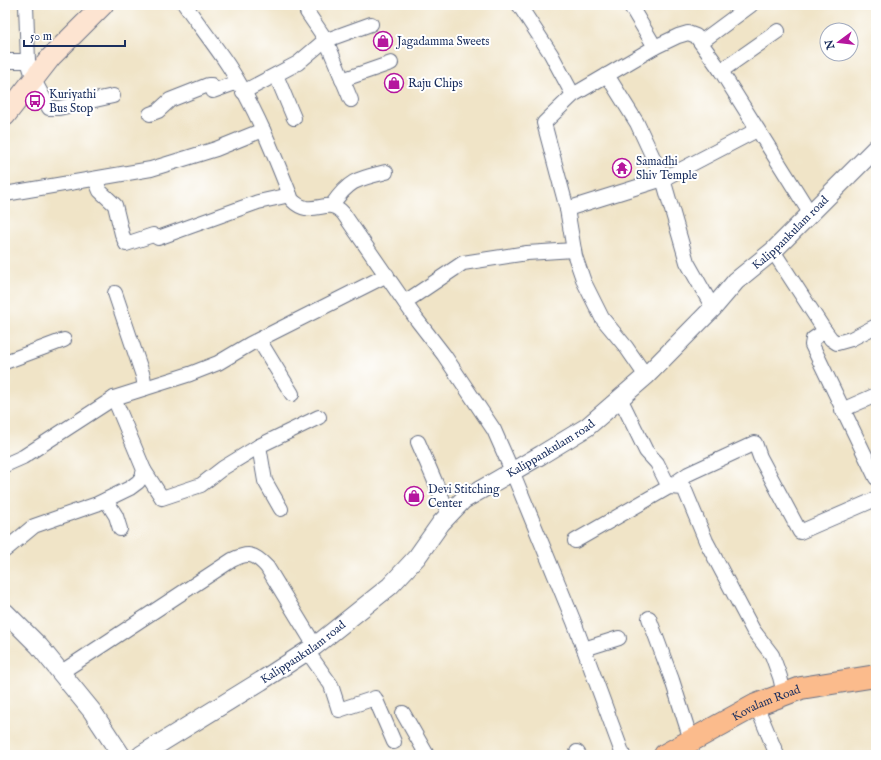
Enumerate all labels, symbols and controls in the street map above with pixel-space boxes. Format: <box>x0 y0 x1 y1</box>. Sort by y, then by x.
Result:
scale bar <box>24 22 125 48</box>
north arrow <box>819 22 859 62</box>
text: 50 m <box>30 29 52 44</box>
shop icon: Jagadamma Sweets <box>372 30 394 52</box>
place label: Jagadamma Sweets <box>395 34 490 50</box>
text: N <box>822 37 839 52</box>
shop icon: Raju Chips <box>383 72 405 94</box>
place label: Raju Chips <box>408 76 463 92</box>
place label: Kuriyathi Bus Stop <box>49 87 96 117</box>
bus stop icon: Kuriyathi Bus Stop <box>24 90 46 112</box>
place label: Samadhi Shiv Temple <box>636 154 698 184</box>
temple icon: Samadhi Shiv Temple <box>611 157 633 179</box>
street label: Kalippankulam road <box>749 192 832 273</box>
street label: Kalippankulam road <box>504 416 598 481</box>
place label: Devi Stitching Center <box>428 482 500 511</box>
shop icon: Devi Stitching Center <box>403 485 425 507</box>
street label: Kalippankulam road <box>258 617 349 687</box>
street label: Kovalam Road <box>729 681 803 724</box>

